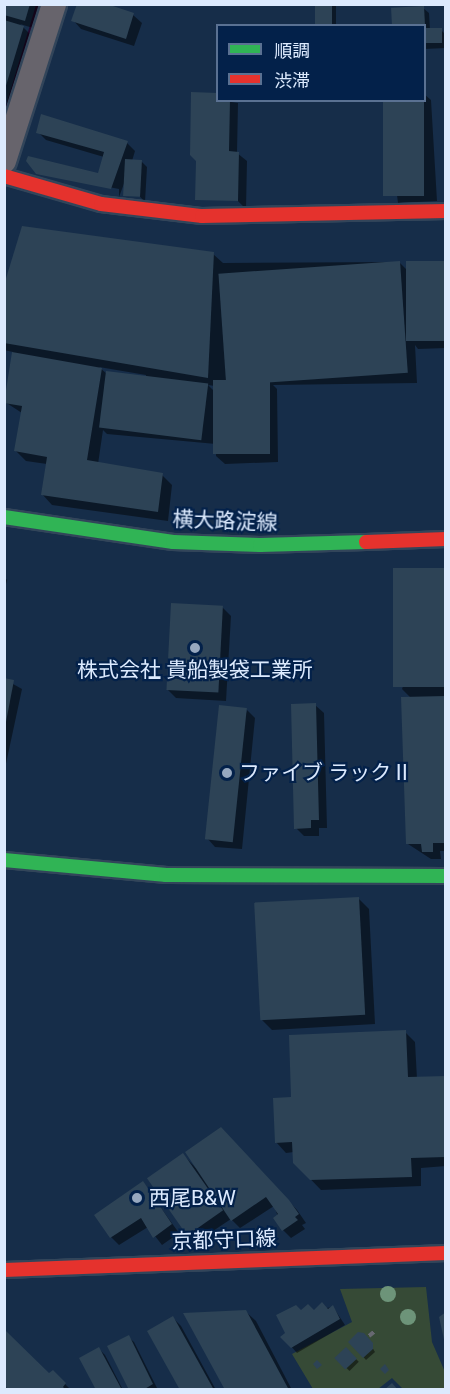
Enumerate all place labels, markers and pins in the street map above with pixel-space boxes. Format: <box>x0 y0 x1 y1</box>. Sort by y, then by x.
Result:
marker: 株式会社 貴船製袋工業所 <box>188 641 202 655</box>
place label: 株式会社 貴船製袋工業所 <box>77 657 313 683</box>
place label: ファイブ ラックⅡ <box>239 760 412 786</box>
marker: ファイブ ラックⅡ <box>220 766 234 780</box>
place label: 西尾B&W <box>149 1185 236 1211</box>
marker: 西尾B&W <box>130 1191 144 1205</box>

